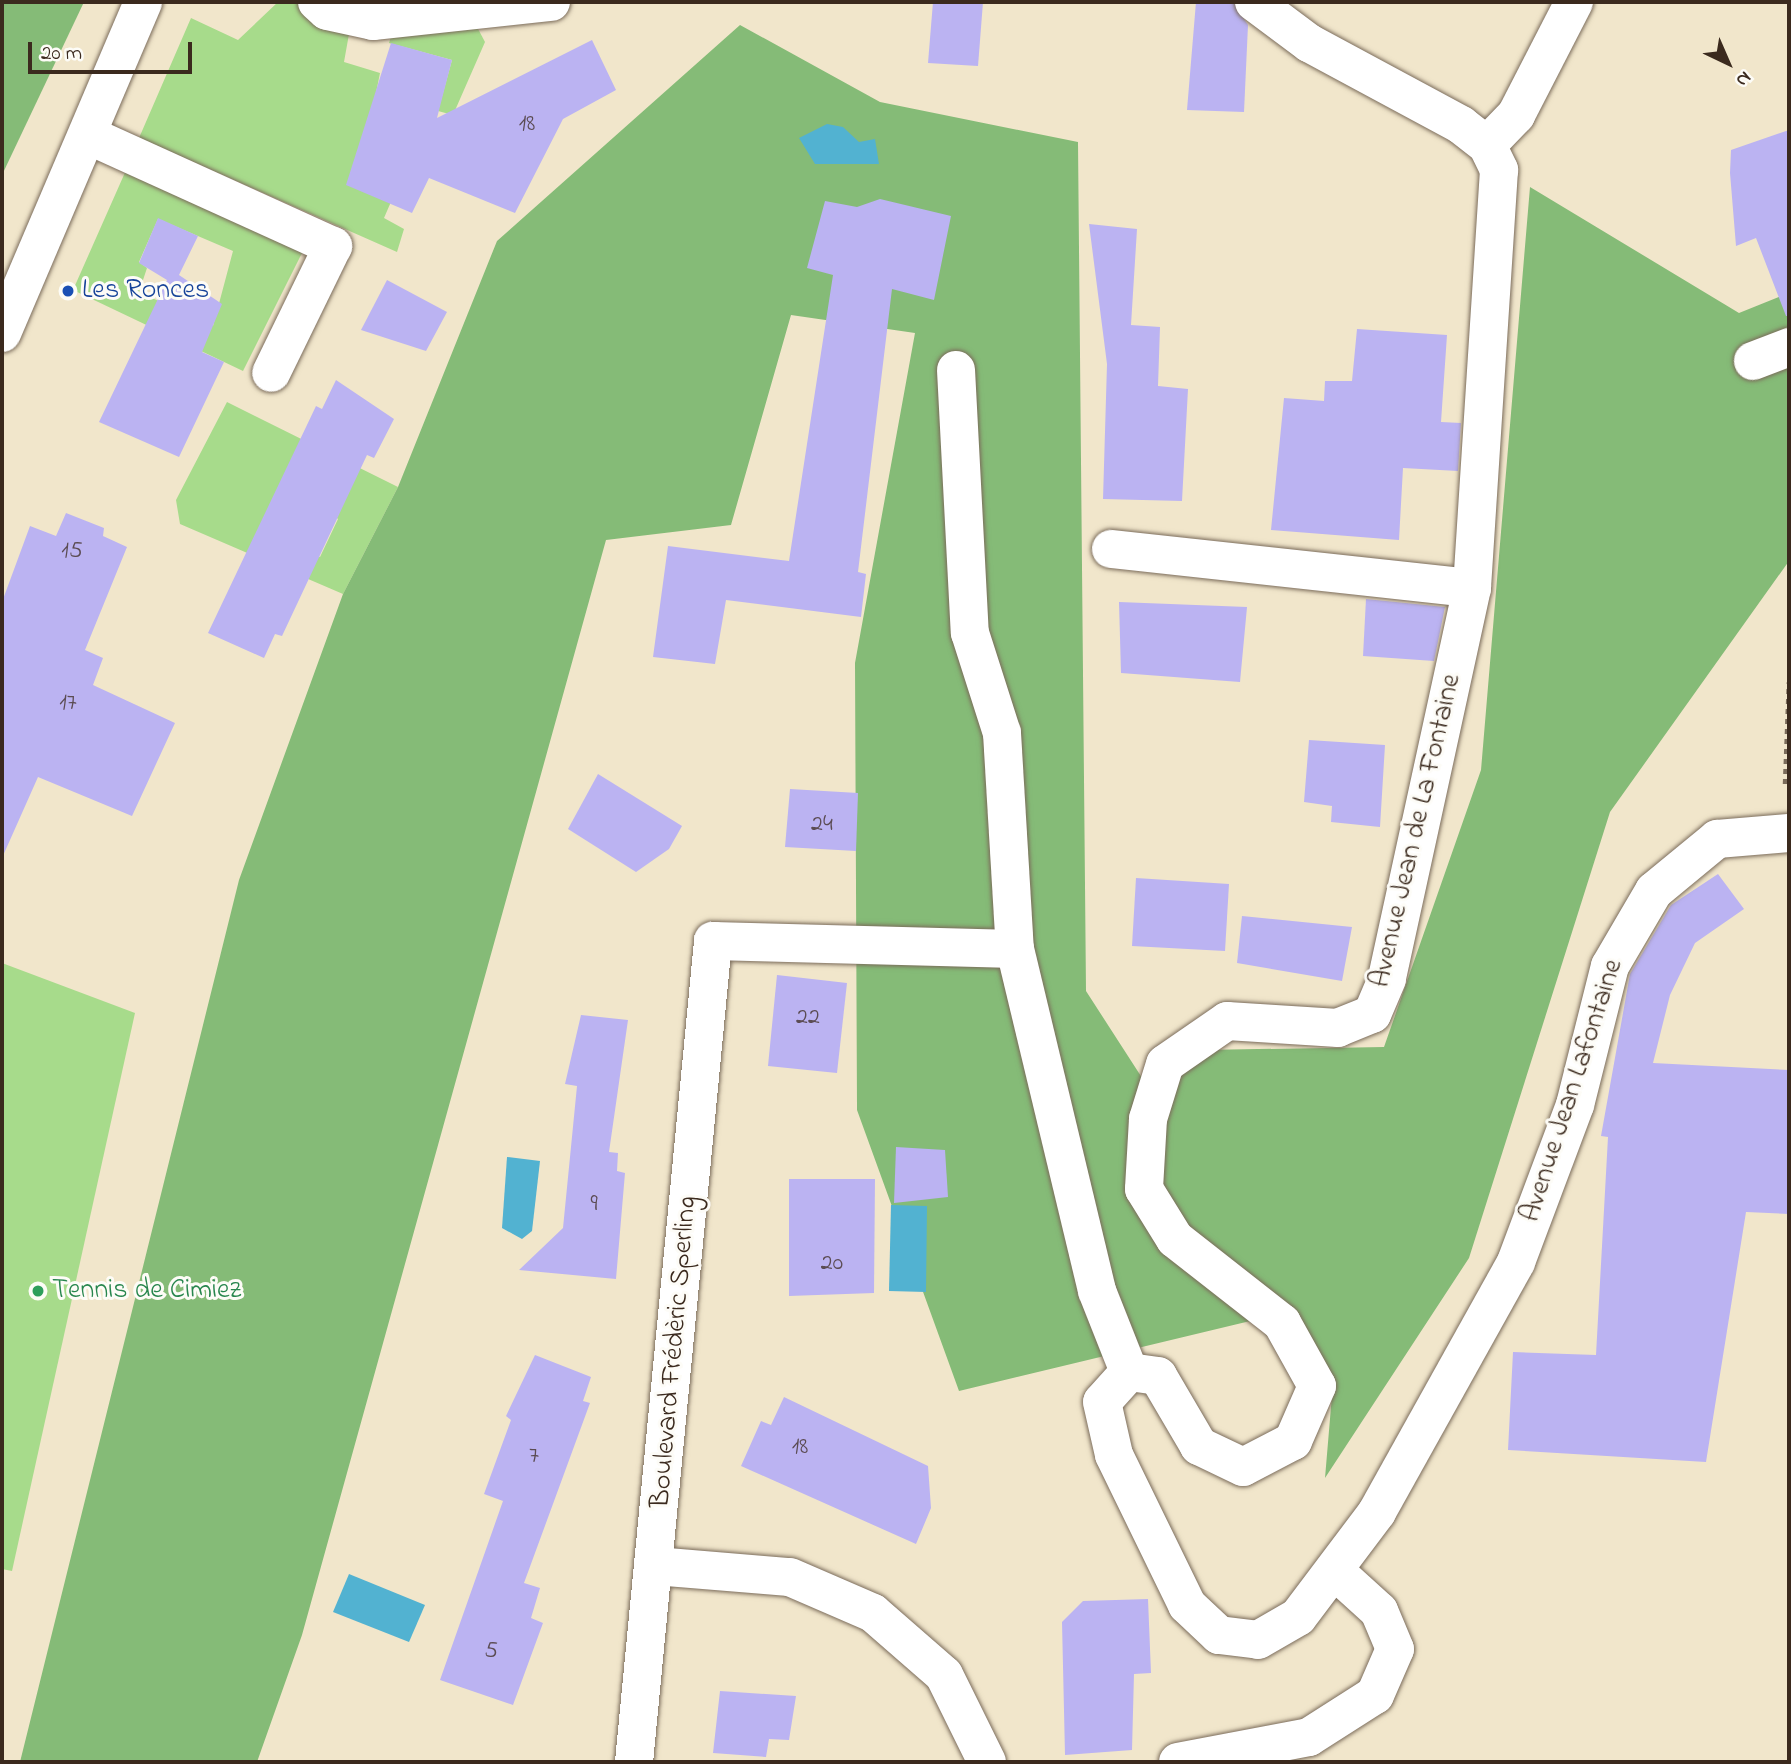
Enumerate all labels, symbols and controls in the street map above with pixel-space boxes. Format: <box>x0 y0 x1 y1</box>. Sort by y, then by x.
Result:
scale bar <box>32 28 196 72</box>
north arrow <box>1693 28 1763 98</box>
text: 20 m <box>41 39 82 69</box>
text: N <box>1729 64 1757 93</box>
house number: 18 <box>519 111 535 139</box>
place label: Les Ronces <box>82 274 209 308</box>
marker: Les Ronces <box>60 283 76 299</box>
house number: 15 <box>61 538 83 566</box>
street label: Avenue Jean de La Fontaine <box>1365 671 1469 991</box>
house number: 17 <box>59 690 77 718</box>
house number: 24 <box>811 811 833 839</box>
street label: Avenue Jean Lafontaine <box>1515 956 1631 1226</box>
house number: 22 <box>796 1004 820 1032</box>
house number: 9 <box>590 1191 598 1219</box>
street label: Boulevard Frédèric Sperling <box>645 1195 705 1509</box>
house number: 20 <box>821 1250 843 1278</box>
place label: Tennis de Cimiez <box>52 1274 241 1308</box>
marker: Tennis de Cimiez <box>30 1283 46 1299</box>
house number: 18 <box>792 1434 808 1462</box>
house number: 7 <box>529 1443 539 1471</box>
house number: 5 <box>484 1638 498 1666</box>

